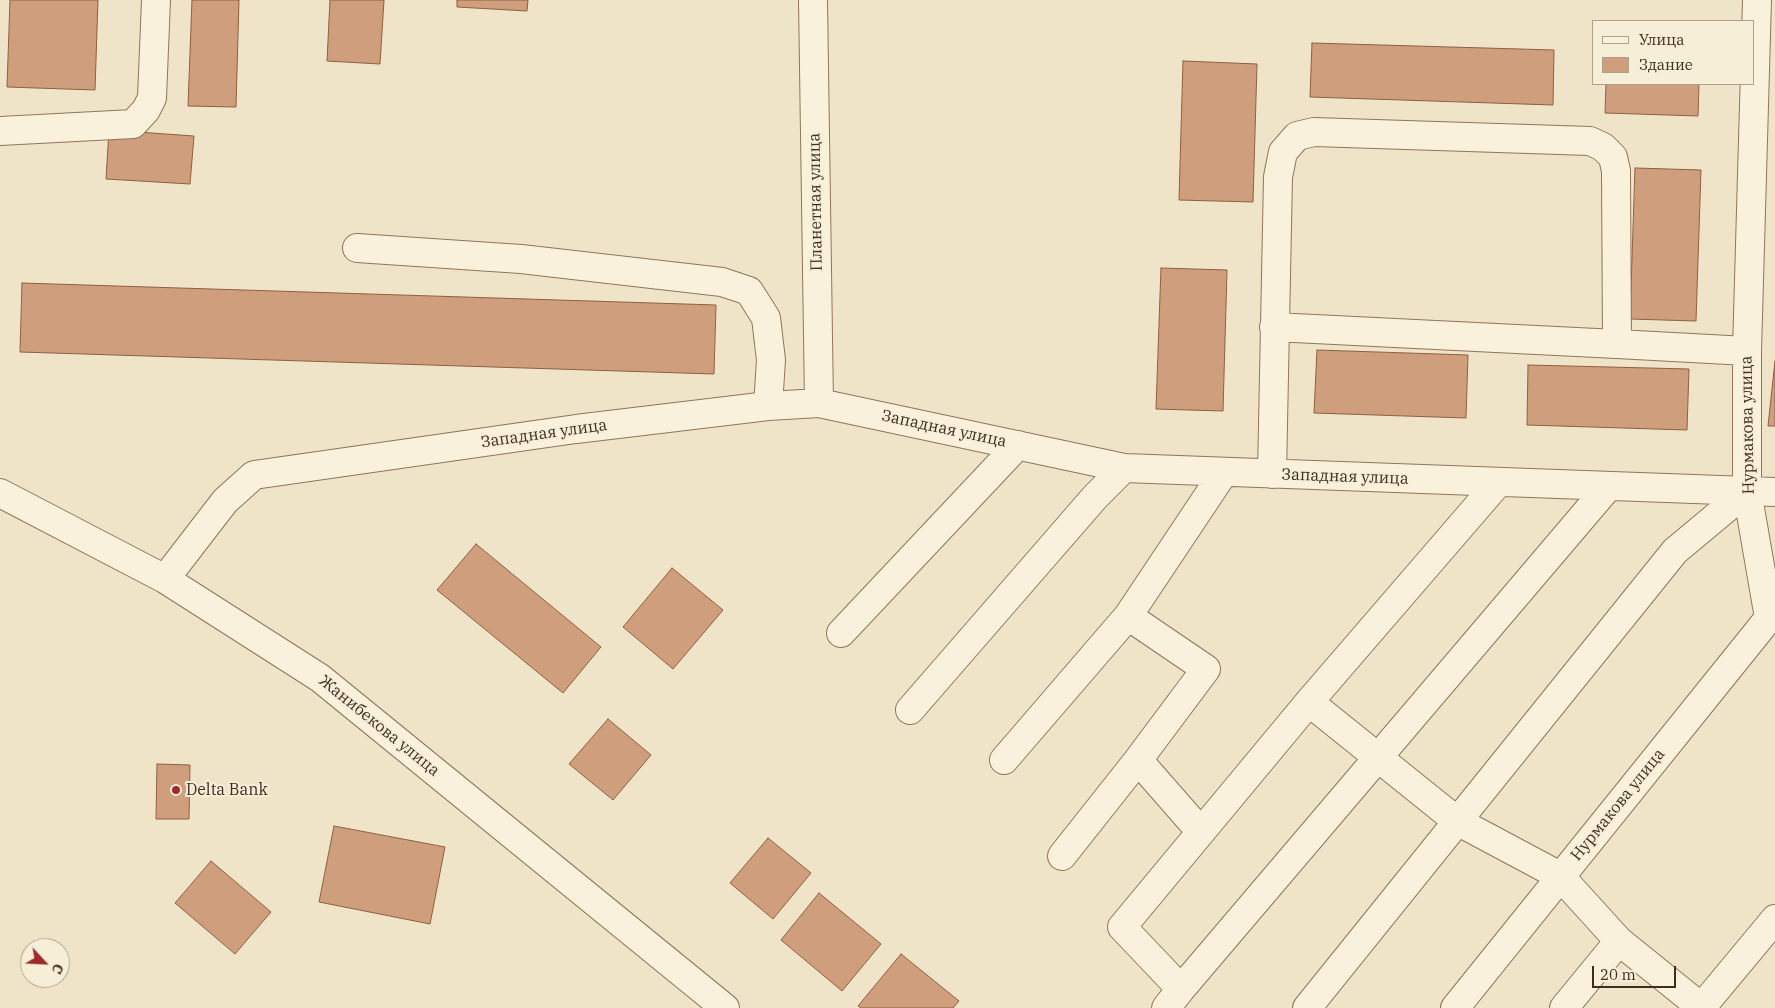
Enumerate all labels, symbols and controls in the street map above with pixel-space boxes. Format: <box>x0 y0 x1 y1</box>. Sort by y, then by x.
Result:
legend <box>1592 20 1755 85</box>
text: Улица <box>1639 30 1684 49</box>
text: Здание <box>1639 55 1693 74</box>
street label: Планетная улица <box>805 133 827 271</box>
street label: Нурмакова улица <box>1737 355 1759 495</box>
street label: Западная улица <box>880 406 1008 452</box>
street label: Западная улица <box>480 416 608 452</box>
street label: Западная улица <box>1281 465 1409 489</box>
street label: Жанибекова улица <box>315 671 443 781</box>
street label: Нурмакова улица <box>1567 745 1669 865</box>
place label: Delta Bank <box>186 780 268 800</box>
marker: Delta Bank <box>170 784 182 796</box>
north arrow <box>20 938 70 988</box>
scale bar <box>1595 956 1679 988</box>
text: С <box>48 961 68 977</box>
text: 20 m <box>1600 965 1636 984</box>

